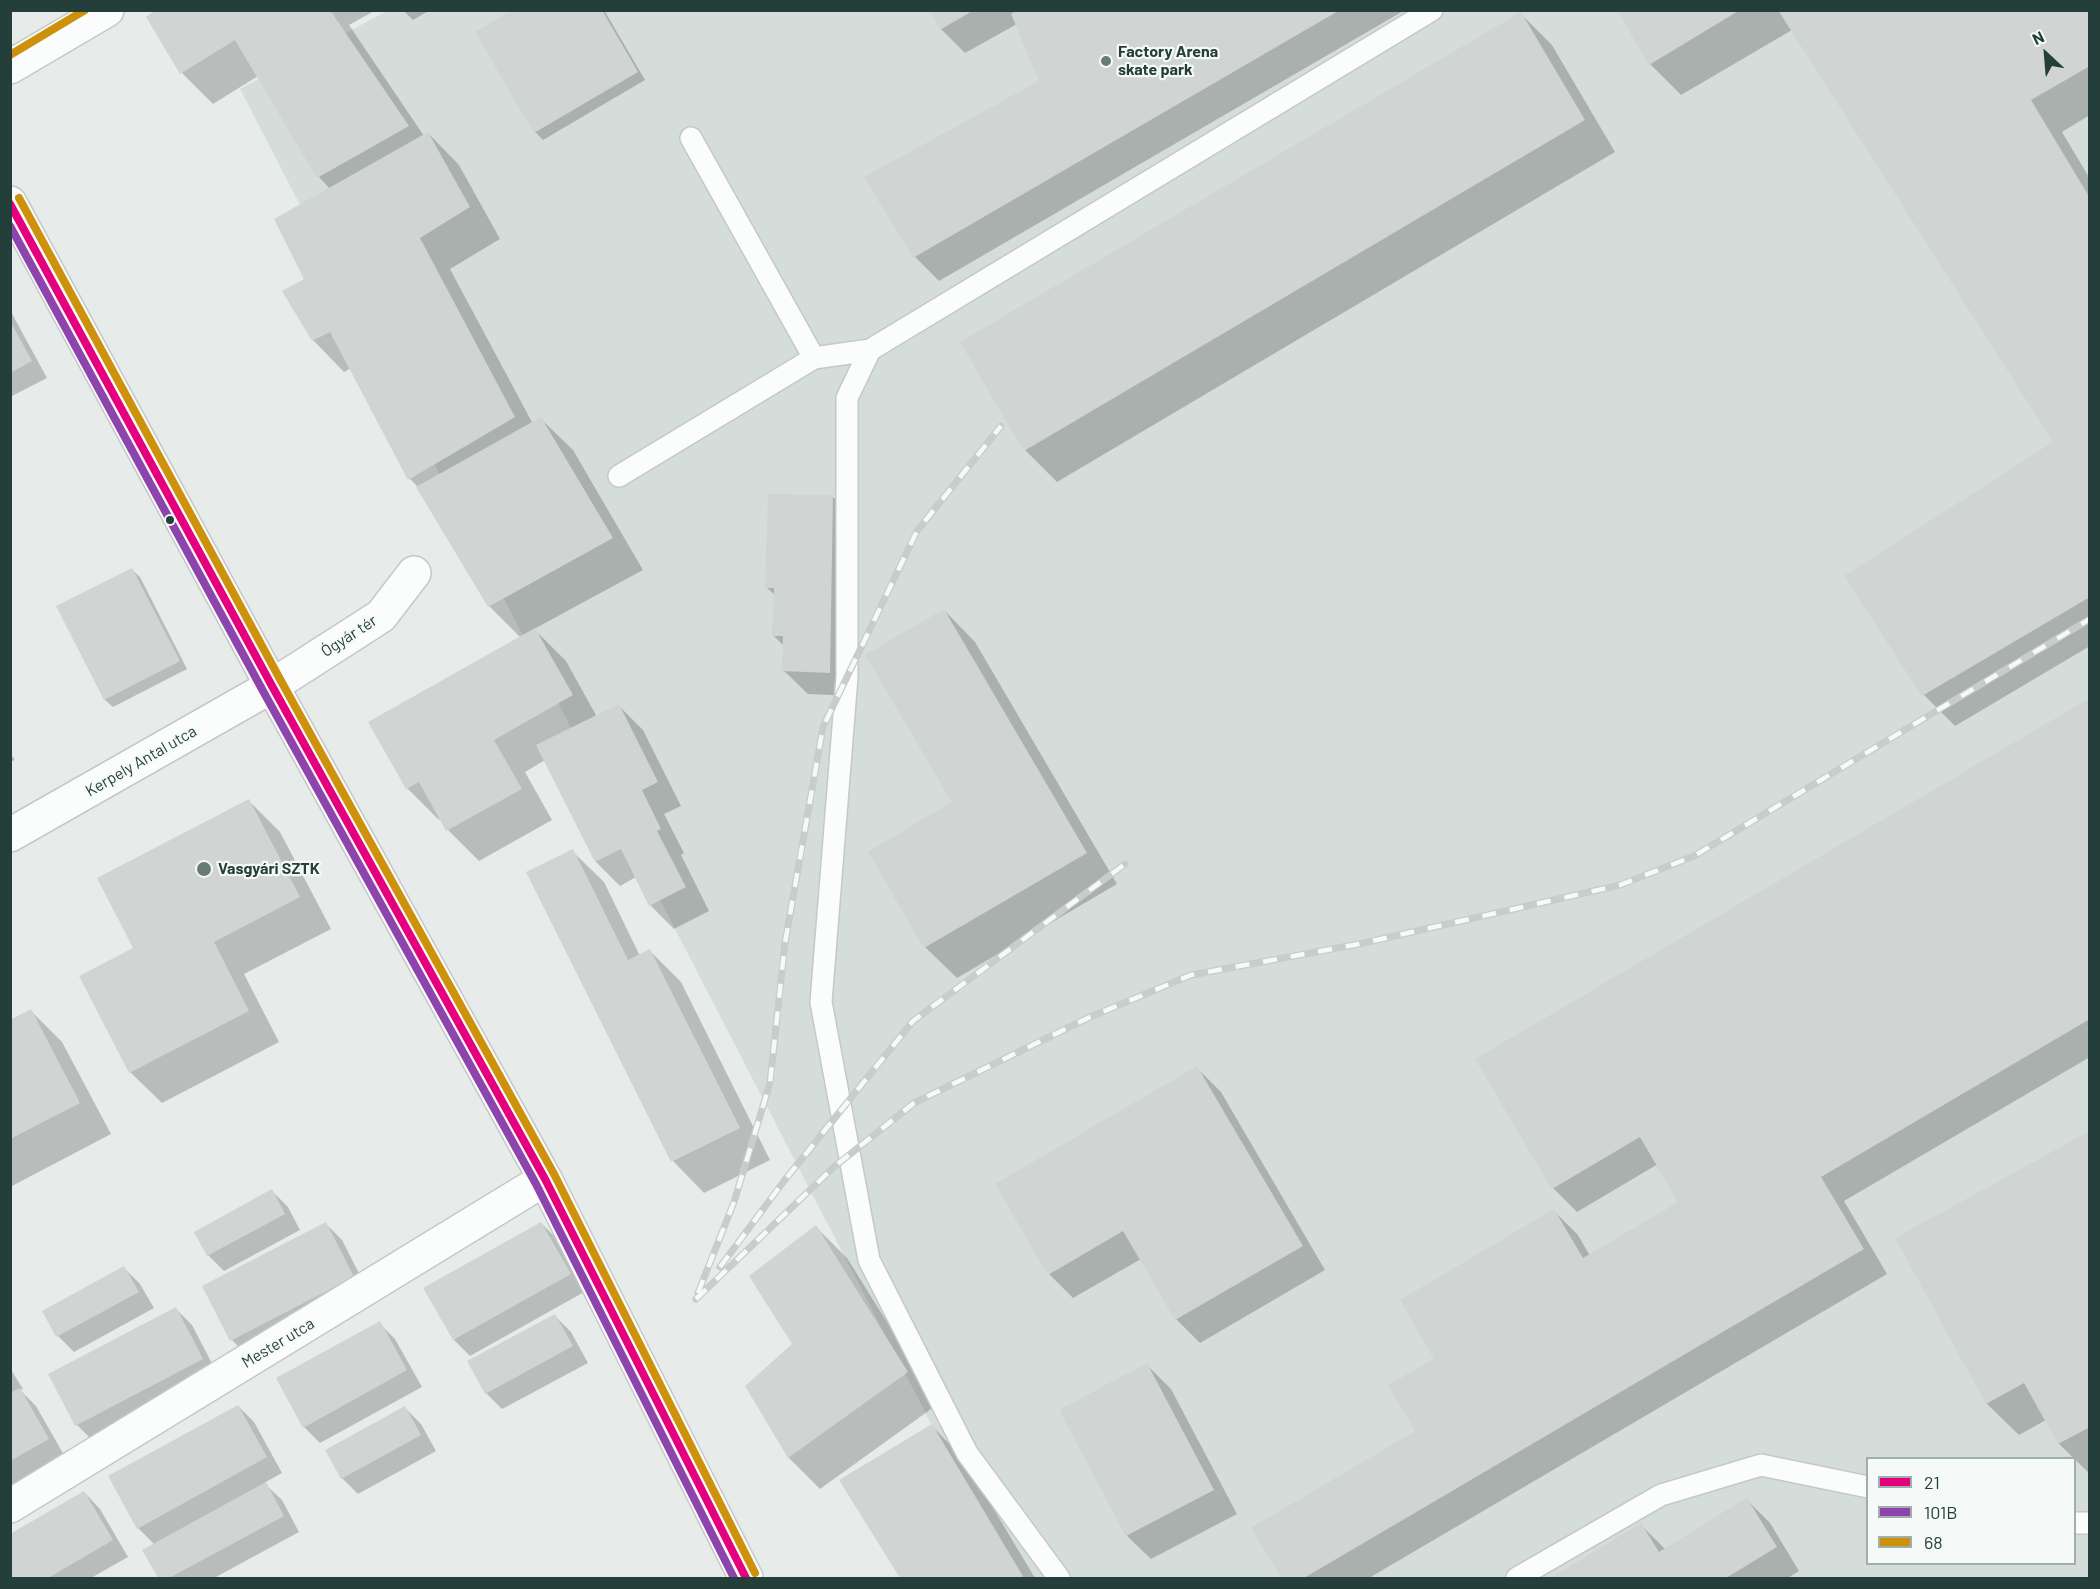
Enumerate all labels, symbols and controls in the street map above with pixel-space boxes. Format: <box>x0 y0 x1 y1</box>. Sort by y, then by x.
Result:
north arrow <box>2016 24 2076 84</box>
text: N <box>2029 27 2047 48</box>
place label: Factory Arena skate park <box>1118 42 1218 80</box>
marker: Factory Arena skate park <box>1099 54 1113 68</box>
unlabelled marker <box>164 514 176 526</box>
street label: Ógyár tér <box>317 611 381 661</box>
street label: Kerpely Antal utca <box>82 721 200 801</box>
place label: Vasgyári SZTK <box>218 859 320 879</box>
marker: Vasgyári SZTK <box>195 860 213 878</box>
street label: Mester utca <box>238 1314 318 1372</box>
legend <box>1866 1457 2076 1565</box>
text: 21 <box>1924 1471 1940 1493</box>
text: 101B <box>1924 1501 1958 1523</box>
text: 68 <box>1924 1531 1943 1553</box>

